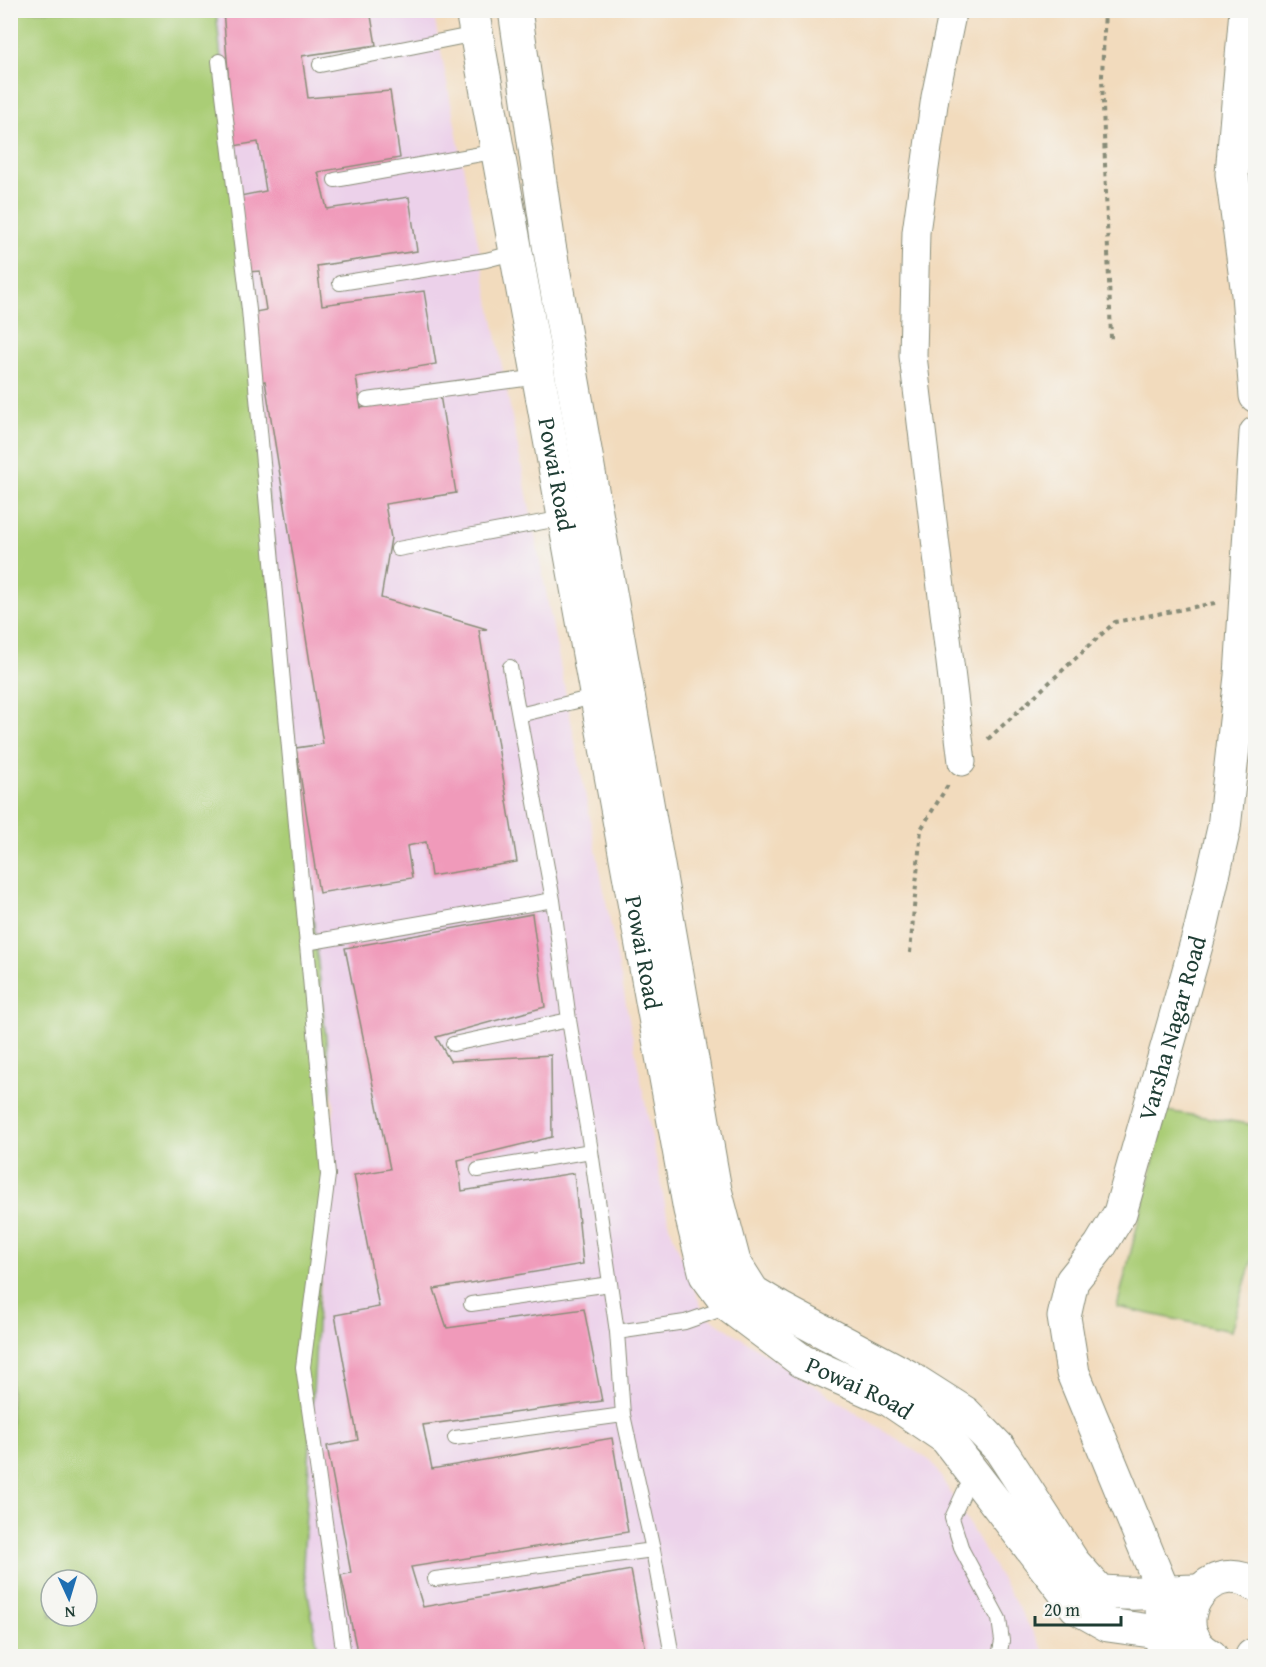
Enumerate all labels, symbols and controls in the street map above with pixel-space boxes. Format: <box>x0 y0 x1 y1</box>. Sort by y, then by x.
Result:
street label: Powai Road <box>529 415 584 534</box>
street label: Powai Road <box>616 893 671 1012</box>
street label: Varsha Nagar Road <box>1129 931 1215 1125</box>
street label: Powai Road <box>800 1347 921 1428</box>
north arrow <box>39 1568 99 1628</box>
scale bar <box>1035 1589 1120 1627</box>
text: 20 m <box>1044 1596 1080 1623</box>
text: N <box>64 1601 76 1625</box>

